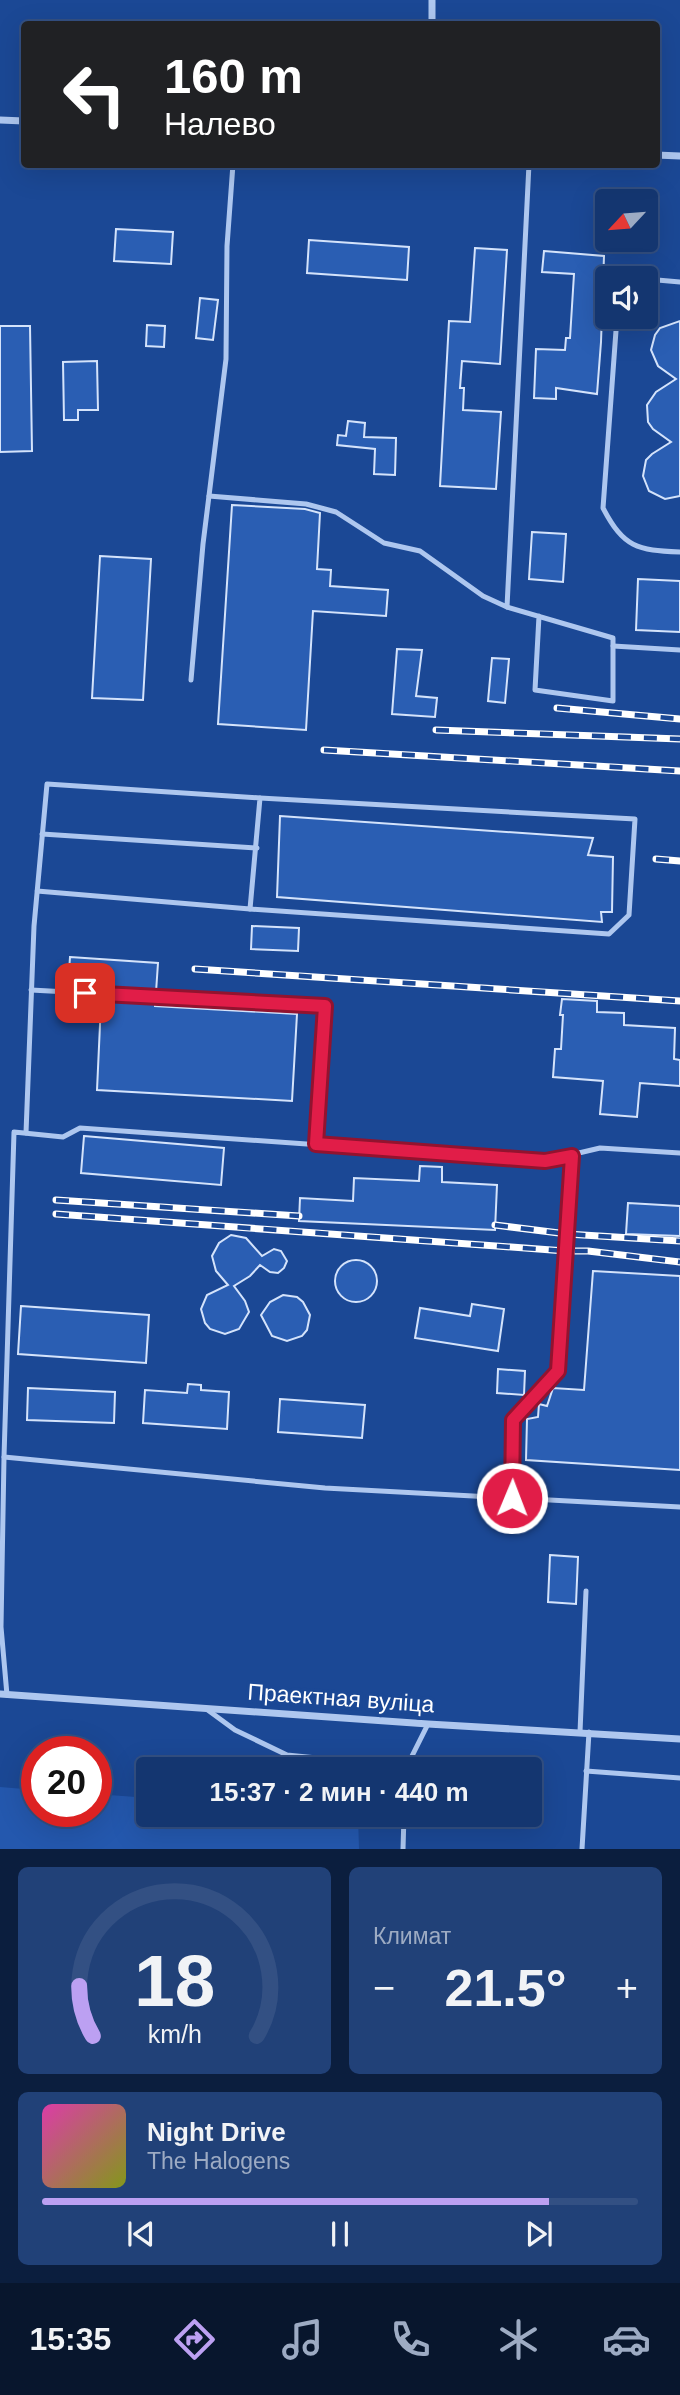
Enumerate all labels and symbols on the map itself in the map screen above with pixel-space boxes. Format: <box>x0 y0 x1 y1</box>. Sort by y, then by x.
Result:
north arrow <box>595 189 658 252</box>
pin <box>55 963 115 1023</box>
position arrow <box>475 1461 549 1535</box>
street label: Праектная вуліца <box>247 1678 436 1718</box>
speed limit sign: 20 <box>21 1736 112 1827</box>

